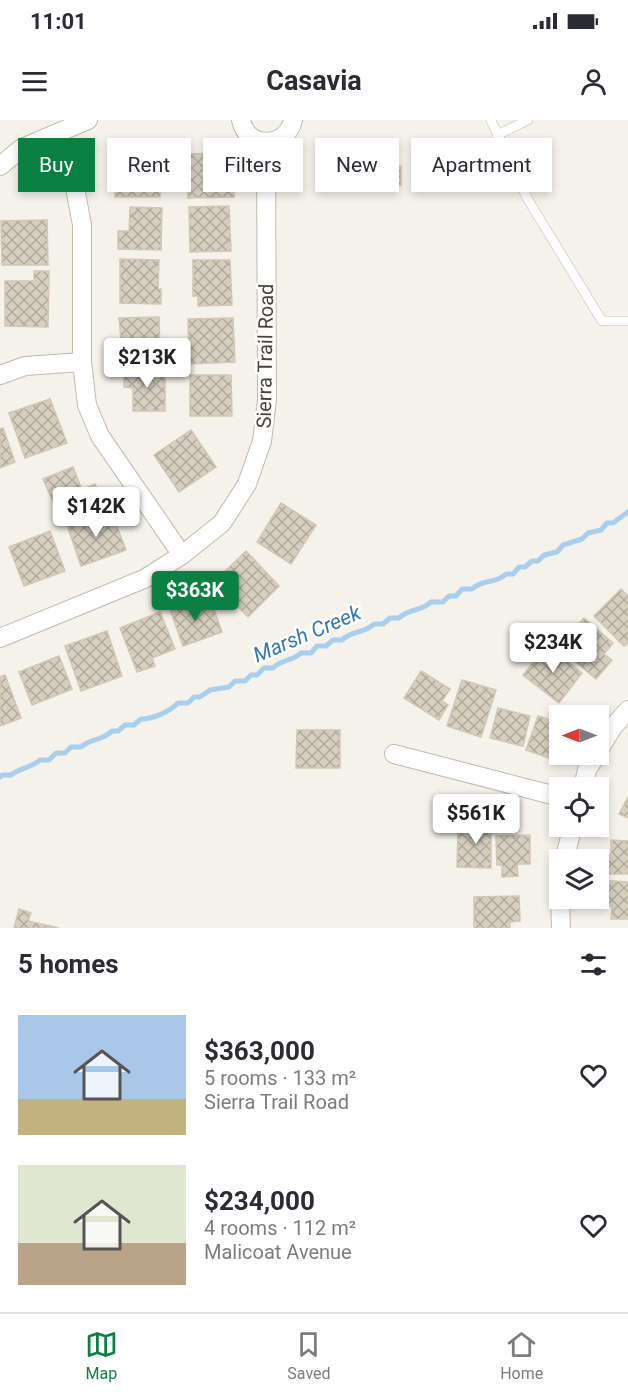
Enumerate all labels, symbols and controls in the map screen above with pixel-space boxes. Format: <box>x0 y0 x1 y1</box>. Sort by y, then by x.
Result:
text: 11:01 <box>30 9 87 34</box>
icon: menu <box>18 65 51 98</box>
text: Casavia <box>266 65 362 97</box>
icon: person <box>577 65 610 98</box>
chip: Buy <box>18 138 95 192</box>
chip: Rent <box>107 138 191 192</box>
chip: Filters <box>203 138 303 192</box>
chip: New <box>315 138 399 192</box>
chip: Apartment <box>411 138 552 192</box>
street label: Sierra Trail Road <box>252 283 278 429</box>
pin: $213K <box>105 338 189 389</box>
text: $213K <box>118 345 176 369</box>
pin: $142K <box>54 487 138 538</box>
text: $142K <box>67 494 125 518</box>
pin: $363K <box>153 571 237 622</box>
text: $363K <box>166 578 224 602</box>
water label: Marsh Creek <box>250 600 365 667</box>
pin: $234K <box>511 623 595 674</box>
text: $234K <box>524 630 582 654</box>
north arrow <box>549 705 609 765</box>
map controls <box>549 705 609 909</box>
button: locate <box>549 777 609 837</box>
pin: $561K <box>434 794 518 845</box>
text: $561K <box>447 801 505 825</box>
button: layers <box>549 849 609 909</box>
icon: filters <box>577 948 610 981</box>
text: 5 homes <box>18 949 119 979</box>
text: $363,000 <box>204 1036 315 1066</box>
icon: home <box>66 1039 138 1111</box>
icon: heart <box>577 1059 610 1092</box>
text: 5 rooms · 133 m² <box>204 1066 356 1090</box>
text: Sierra Trail Road <box>204 1090 349 1114</box>
text: $234,000 <box>204 1186 315 1216</box>
icon: home <box>66 1189 138 1261</box>
icon: heart <box>577 1209 610 1242</box>
text: 4 rooms · 112 m² <box>204 1216 356 1240</box>
text: Malicoat Avenue <box>204 1240 352 1264</box>
tab: Map <box>85 1328 118 1383</box>
tab: Saved <box>287 1328 331 1383</box>
tab: Home <box>500 1328 543 1383</box>

